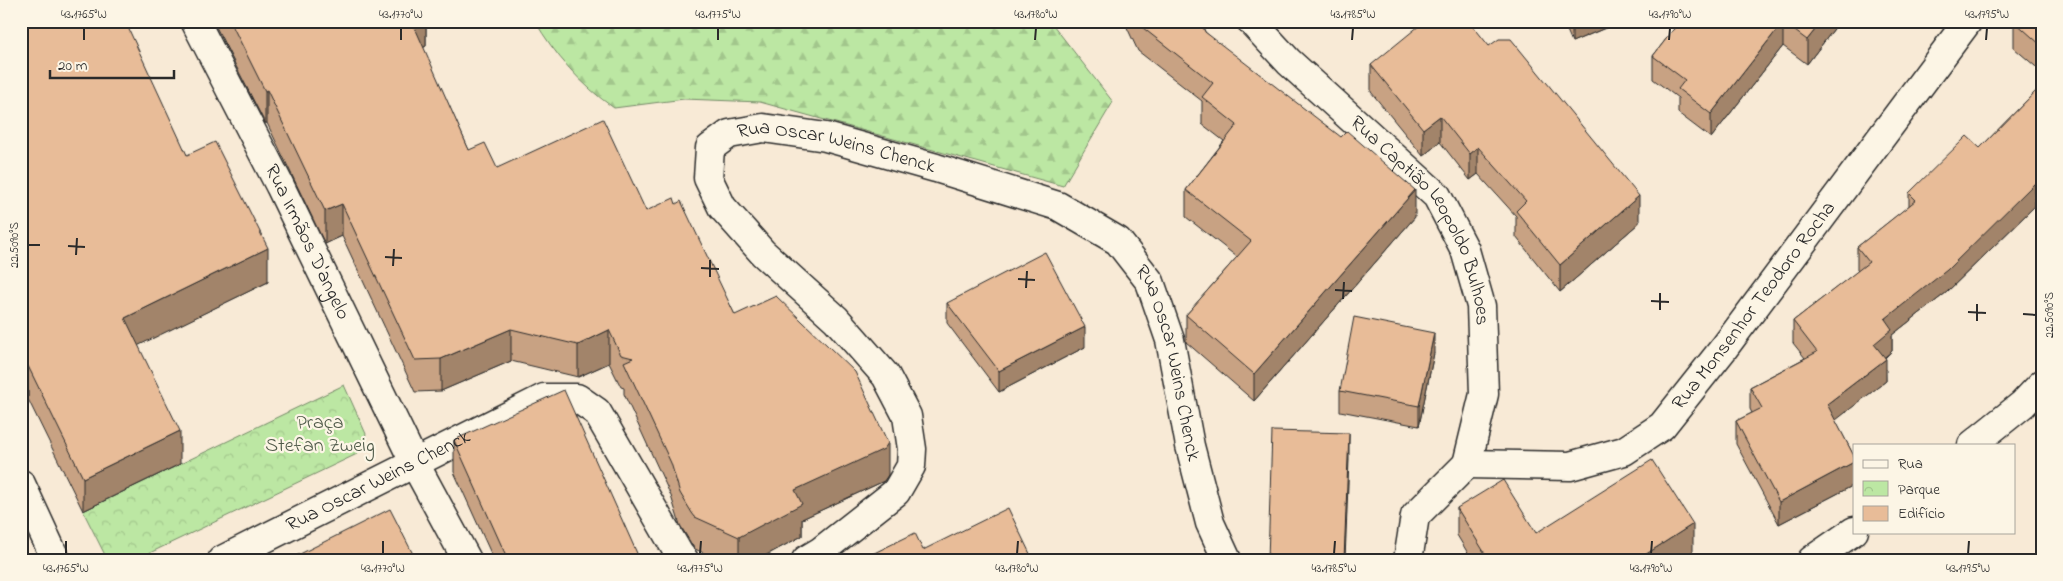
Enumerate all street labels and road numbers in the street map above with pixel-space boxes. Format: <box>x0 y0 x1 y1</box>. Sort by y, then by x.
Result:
street label: Rua Captião Leopoldo Bulhoes <box>1343 109 1496 326</box>
street label: Rua Oscar Weins Chenck <box>735 113 939 182</box>
street label: Rua Irmãos D'angelo <box>257 159 357 325</box>
street label: Rua Monsenhor Teodoro Rocha <box>1665 195 1843 417</box>
street label: Rua Oscar Weins Chenck <box>1127 259 1208 465</box>
street label: Rua Oscar Weins Chenck <box>281 423 476 540</box>

